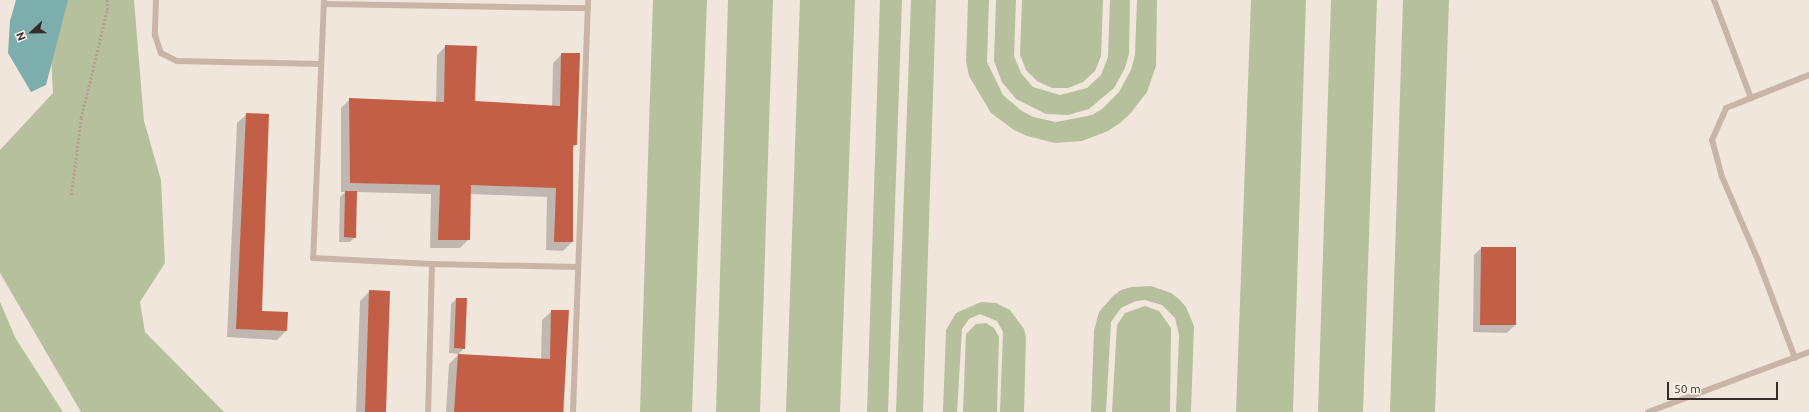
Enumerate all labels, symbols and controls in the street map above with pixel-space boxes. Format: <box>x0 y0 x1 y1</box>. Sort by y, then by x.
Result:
north arrow <box>12 12 52 52</box>
text: N <box>14 30 28 43</box>
scale bar <box>1669 374 1780 400</box>
text: 50 m <box>1674 382 1701 395</box>

